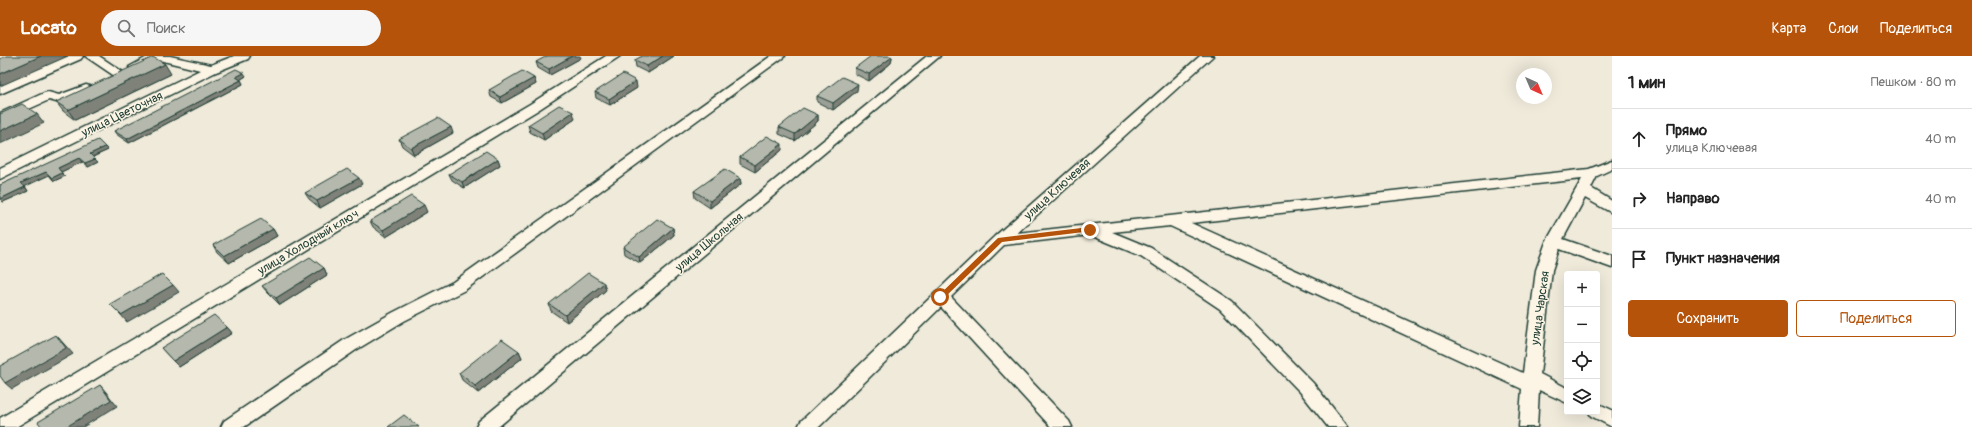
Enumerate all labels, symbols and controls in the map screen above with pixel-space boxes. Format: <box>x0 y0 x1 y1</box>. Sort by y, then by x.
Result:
search box <box>101 10 381 46</box>
text: Locato <box>20 16 77 40</box>
icon: search <box>115 17 137 39</box>
text: Поиск <box>147 19 186 38</box>
text: Карта <box>1772 20 1806 37</box>
text: Слои <box>1828 20 1858 37</box>
text: Поделиться <box>1880 20 1952 37</box>
north arrow <box>1516 68 1552 104</box>
text: 1 мин <box>1628 72 1666 93</box>
text: Пешком · 80 m <box>1871 74 1956 90</box>
street label: улица Цветочная <box>78 88 166 141</box>
text: Прямо <box>1666 121 1707 140</box>
icon: ahead <box>1628 128 1650 150</box>
text: 40 m <box>1925 131 1956 147</box>
text: улица Ключевая <box>1666 140 1757 156</box>
street label: улица Ключевая <box>1020 155 1094 224</box>
icon: right <box>1628 188 1650 210</box>
text: Направо <box>1666 189 1720 208</box>
text: 40 m <box>1925 191 1956 207</box>
street label: улица Холодный ключ <box>254 206 362 279</box>
street label: улица Школьная <box>672 209 747 276</box>
route end <box>1081 221 1099 239</box>
icon: arrive <box>1628 248 1650 270</box>
text: Пункт назначения <box>1666 249 1780 268</box>
street label: улица Чарская <box>1528 270 1553 347</box>
map controls <box>1564 271 1600 415</box>
button: + <box>1564 271 1600 307</box>
route start <box>931 288 949 306</box>
button: Сохранить <box>1628 300 1788 337</box>
button: Поделиться <box>1796 300 1956 337</box>
button: − <box>1564 307 1600 343</box>
button: locate <box>1564 343 1600 379</box>
button: layers <box>1564 379 1600 415</box>

